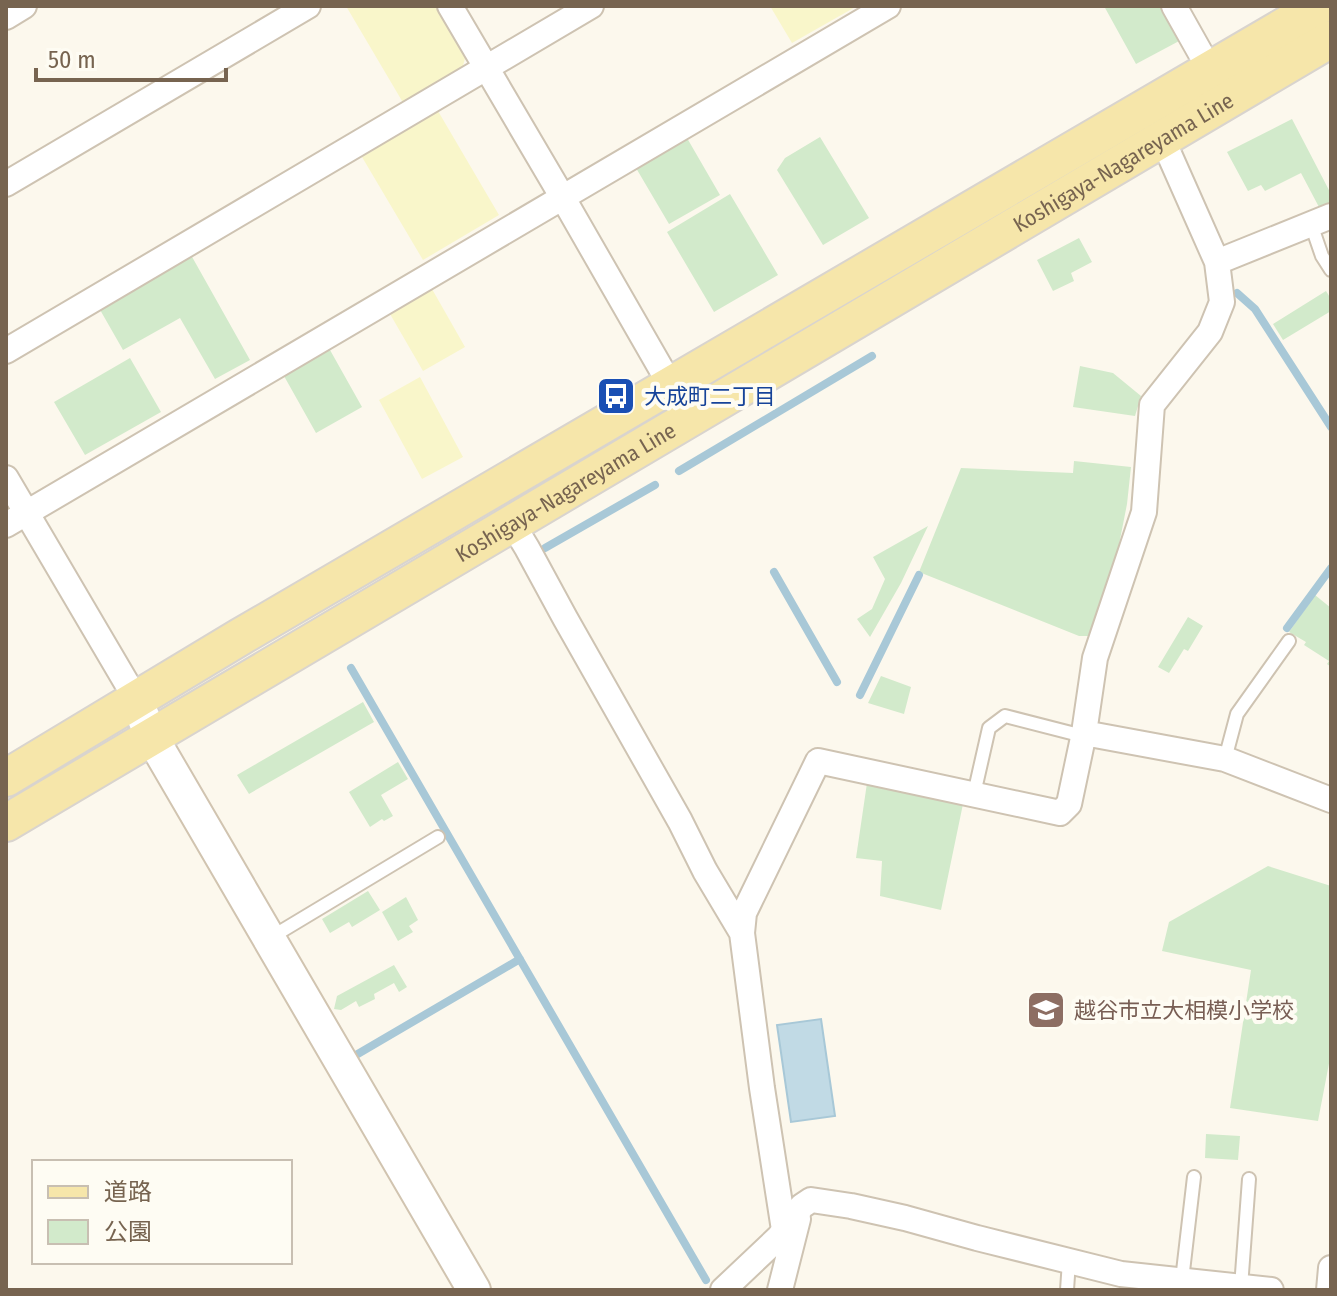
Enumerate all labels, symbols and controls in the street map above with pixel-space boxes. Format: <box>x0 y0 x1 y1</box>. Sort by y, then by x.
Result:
scale bar <box>36 32 226 82</box>
text: 50 m <box>48 46 96 74</box>
street label: Koshigaya-Nagareyama Line <box>1008 86 1238 238</box>
bus stop icon: 大成町二丁目 <box>595 375 637 417</box>
place label: 大成町二丁目 <box>644 383 776 410</box>
street label: Koshigaya-Nagareyama Line <box>450 416 681 568</box>
school or university icon: 越谷市立大相模小学校 <box>1025 989 1067 1031</box>
place label: 越谷市立大相模小学校 <box>1074 997 1294 1024</box>
legend <box>32 1160 292 1264</box>
text: 道路 <box>104 1178 152 1206</box>
text: 公園 <box>104 1218 152 1246</box>

